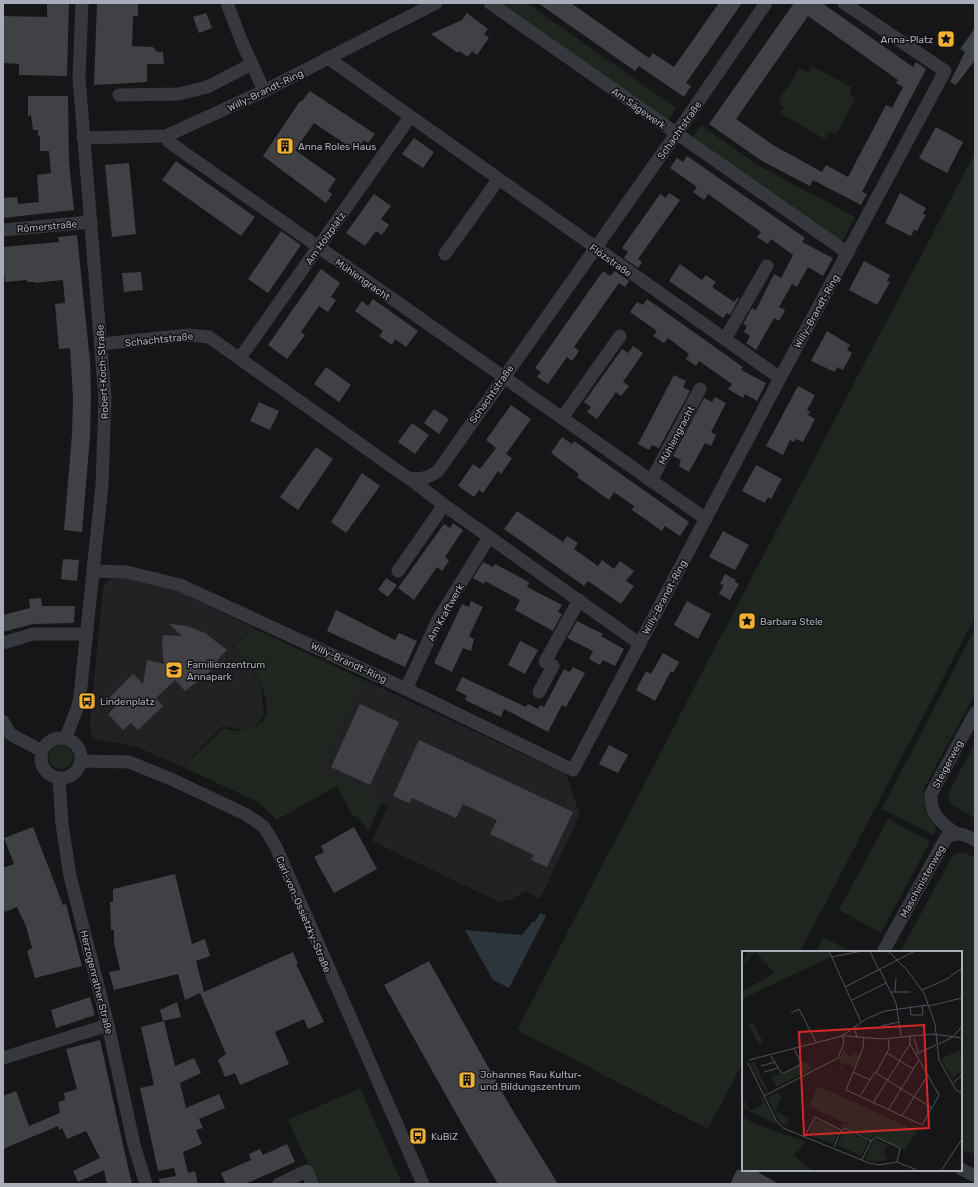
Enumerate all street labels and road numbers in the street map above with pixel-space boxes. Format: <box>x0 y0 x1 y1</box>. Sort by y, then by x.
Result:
street label: Willy-Brandt-Ring <box>226 67 305 114</box>
street label: Am Sägewerk <box>609 86 669 132</box>
street label: Schachtstraße <box>655 99 705 162</box>
street label: Am Holzplatz <box>303 210 348 267</box>
street label: Römerstraße <box>17 218 78 236</box>
street label: Flözstraße <box>587 242 634 280</box>
street label: Mühlengracht <box>332 256 392 303</box>
street label: Willy-Brandt-Ring <box>792 272 842 351</box>
street label: Robert-Koch-Straße <box>95 324 111 420</box>
street label: Schachtstraße <box>124 330 194 350</box>
street label: Schachtstraße <box>467 363 517 426</box>
street label: Mühlengracht <box>656 404 697 467</box>
street label: Willy-Brandt-Ring <box>640 558 690 637</box>
street label: Am Kraftwerk <box>425 581 467 643</box>
street label: Willy-Brandt-Ring <box>308 640 389 686</box>
street label: Steigerweg <box>930 738 966 791</box>
street label: Maschinistenweg <box>898 843 948 920</box>
street label: Carl-von-Ossietzky-Straße <box>273 855 333 975</box>
street label: Herzogenrather Straße <box>77 929 115 1036</box>

